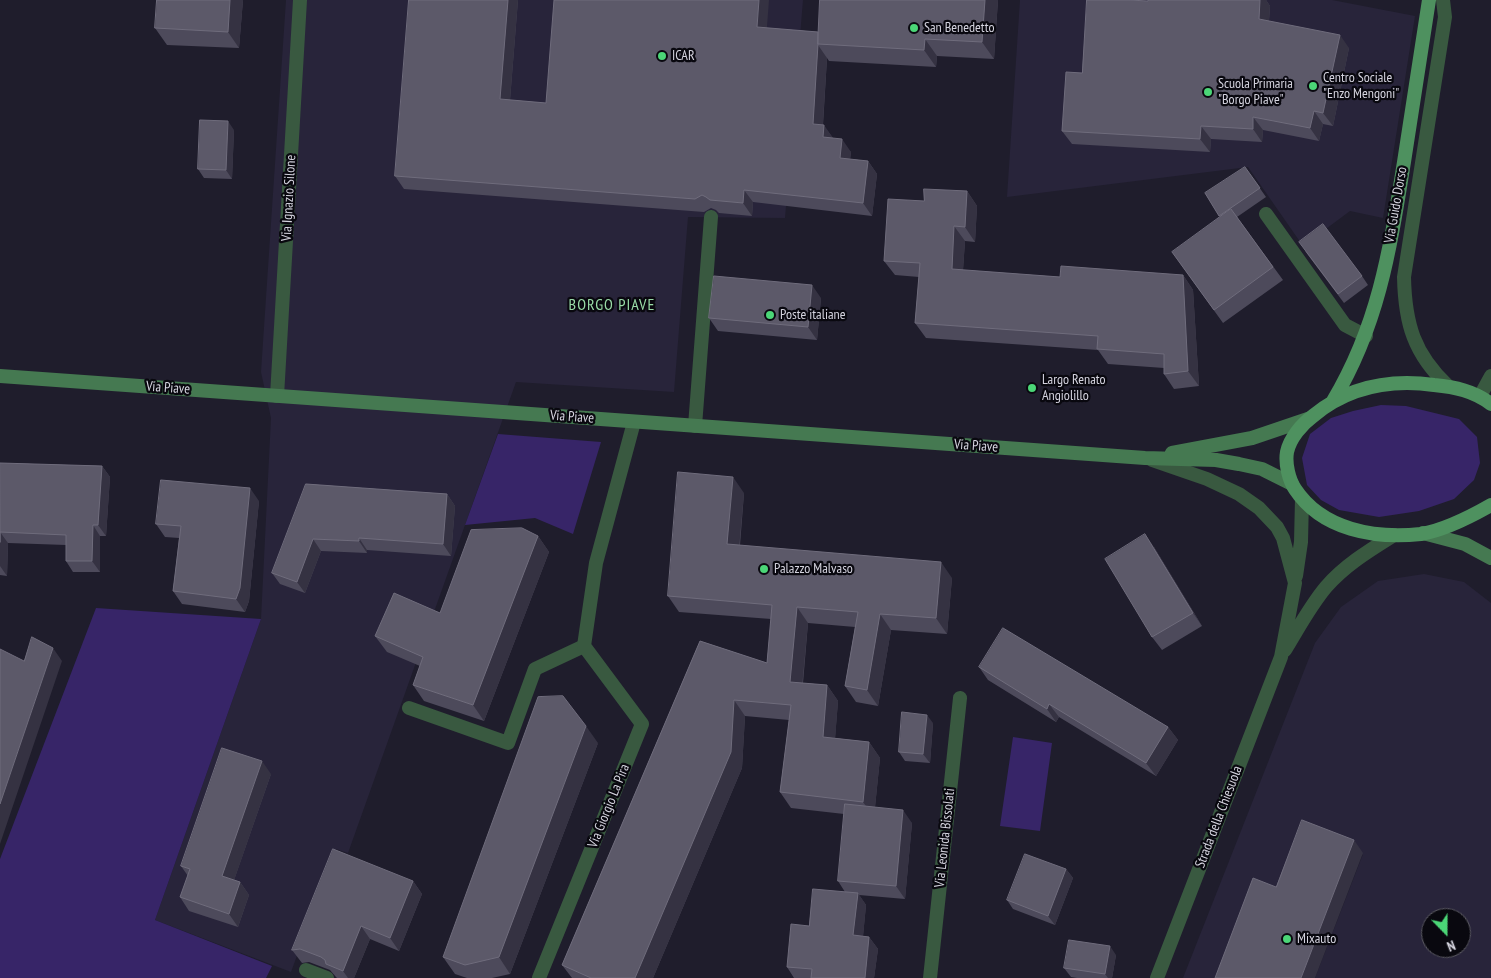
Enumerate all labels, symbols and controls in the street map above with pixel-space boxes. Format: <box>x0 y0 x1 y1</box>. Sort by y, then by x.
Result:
place label: San Benedetto <box>924 20 994 36</box>
marker: San Benedetto <box>908 22 920 34</box>
place label: ICAR <box>672 48 695 64</box>
marker: ICAR <box>656 50 668 62</box>
place label: Centro Sociale "Enzo Mengoni" <box>1323 70 1399 102</box>
place label: Scuola Primaria "Borgo Piave" <box>1218 76 1293 108</box>
marker: Centro Sociale "Enzo Mengoni" <box>1307 80 1319 92</box>
marker: Scuola Primaria "Borgo Piave" <box>1202 86 1214 98</box>
street label: Via Ignazio Silone <box>278 154 300 242</box>
street label: Via Guido Dorso <box>1381 166 1411 244</box>
district label: BORGO PIAVE <box>567 295 657 315</box>
place label: Poste italiane <box>780 307 845 323</box>
marker: Poste italiane <box>764 309 776 321</box>
place label: Largo Renato Angiolillo <box>1042 372 1106 404</box>
street label: Via Piave <box>145 378 191 398</box>
marker: Largo Renato Angiolillo <box>1026 382 1038 394</box>
street label: Via Piave <box>549 407 595 427</box>
street label: Via Piave <box>953 436 999 456</box>
place label: Palazzo Malvaso <box>774 561 853 577</box>
marker: Palazzo Malvaso <box>758 563 770 575</box>
street label: Via Giorgio La Pira <box>585 762 633 850</box>
street label: Strada della Chiesuola <box>1192 764 1246 870</box>
street label: Via Leonida Bissolati <box>931 788 959 888</box>
north arrow <box>1421 908 1471 958</box>
place label: Mixauto <box>1297 931 1336 947</box>
marker: Mixauto <box>1281 933 1293 945</box>
text: N <box>1444 936 1458 956</box>

